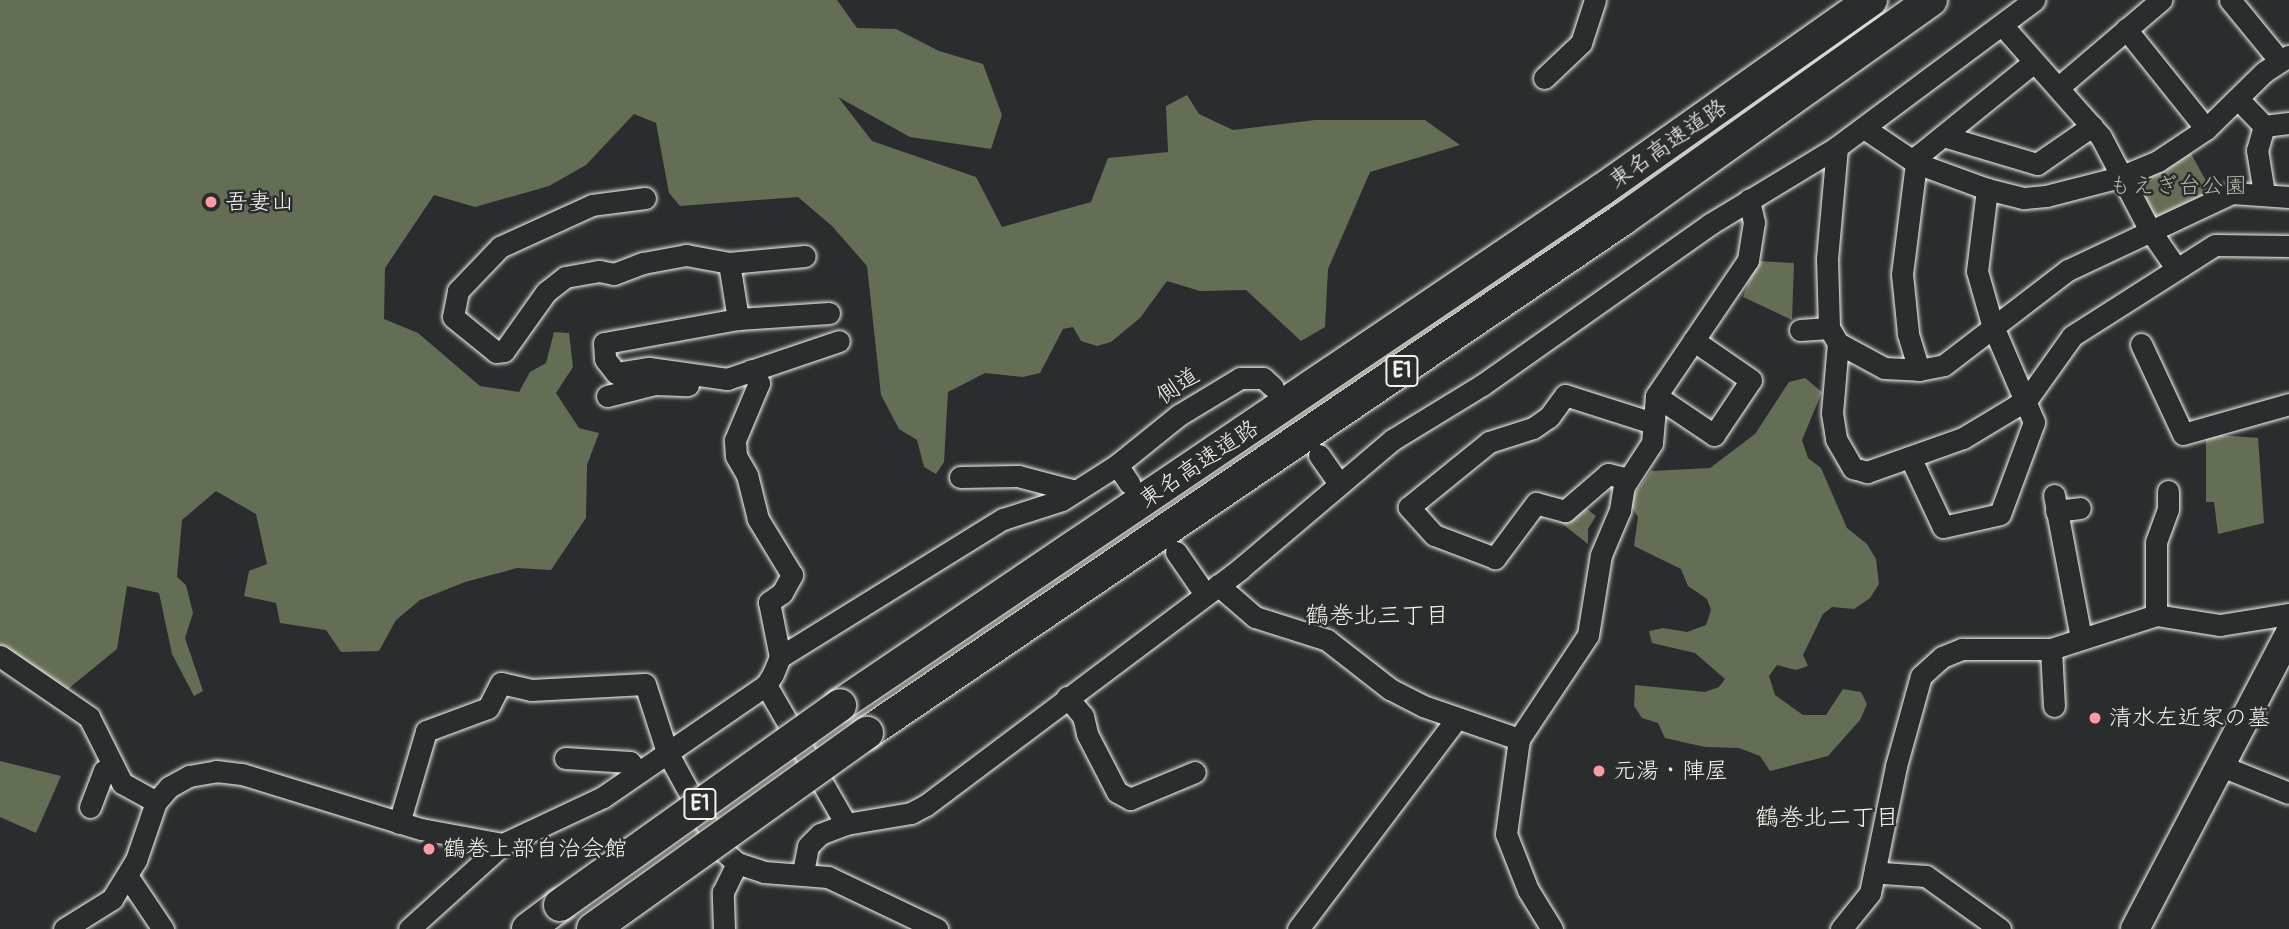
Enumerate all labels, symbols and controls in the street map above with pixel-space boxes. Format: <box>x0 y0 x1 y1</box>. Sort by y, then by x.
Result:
street label: 東名高速道路 <box>1604 93 1732 195</box>
park label: もえぎ台公園 <box>2109 172 2247 200</box>
place label: 吾妻山 <box>225 188 294 216</box>
marker: 吾妻山 <box>203 194 219 210</box>
road number: E1 <box>1384 354 1420 388</box>
street label: 側道 <box>1151 362 1205 410</box>
street label: 東名高速道路 <box>1134 414 1264 514</box>
district label: 鶴巻北三丁目 <box>1305 602 1449 630</box>
place label: 清水左近家の墓 <box>2109 704 2270 732</box>
marker: 清水左近家の墓 <box>2087 710 2103 726</box>
place label: 元湯・陣屋 <box>1613 757 1728 785</box>
marker: 元湯・陣屋 <box>1591 763 1607 779</box>
road number: E1 <box>682 786 718 822</box>
district label: 鶴巻北二丁目 <box>1755 804 1899 832</box>
place label: 鶴巻上部自治会館 <box>443 835 627 863</box>
marker: 鶴巻上部自治会館 <box>421 841 437 857</box>

